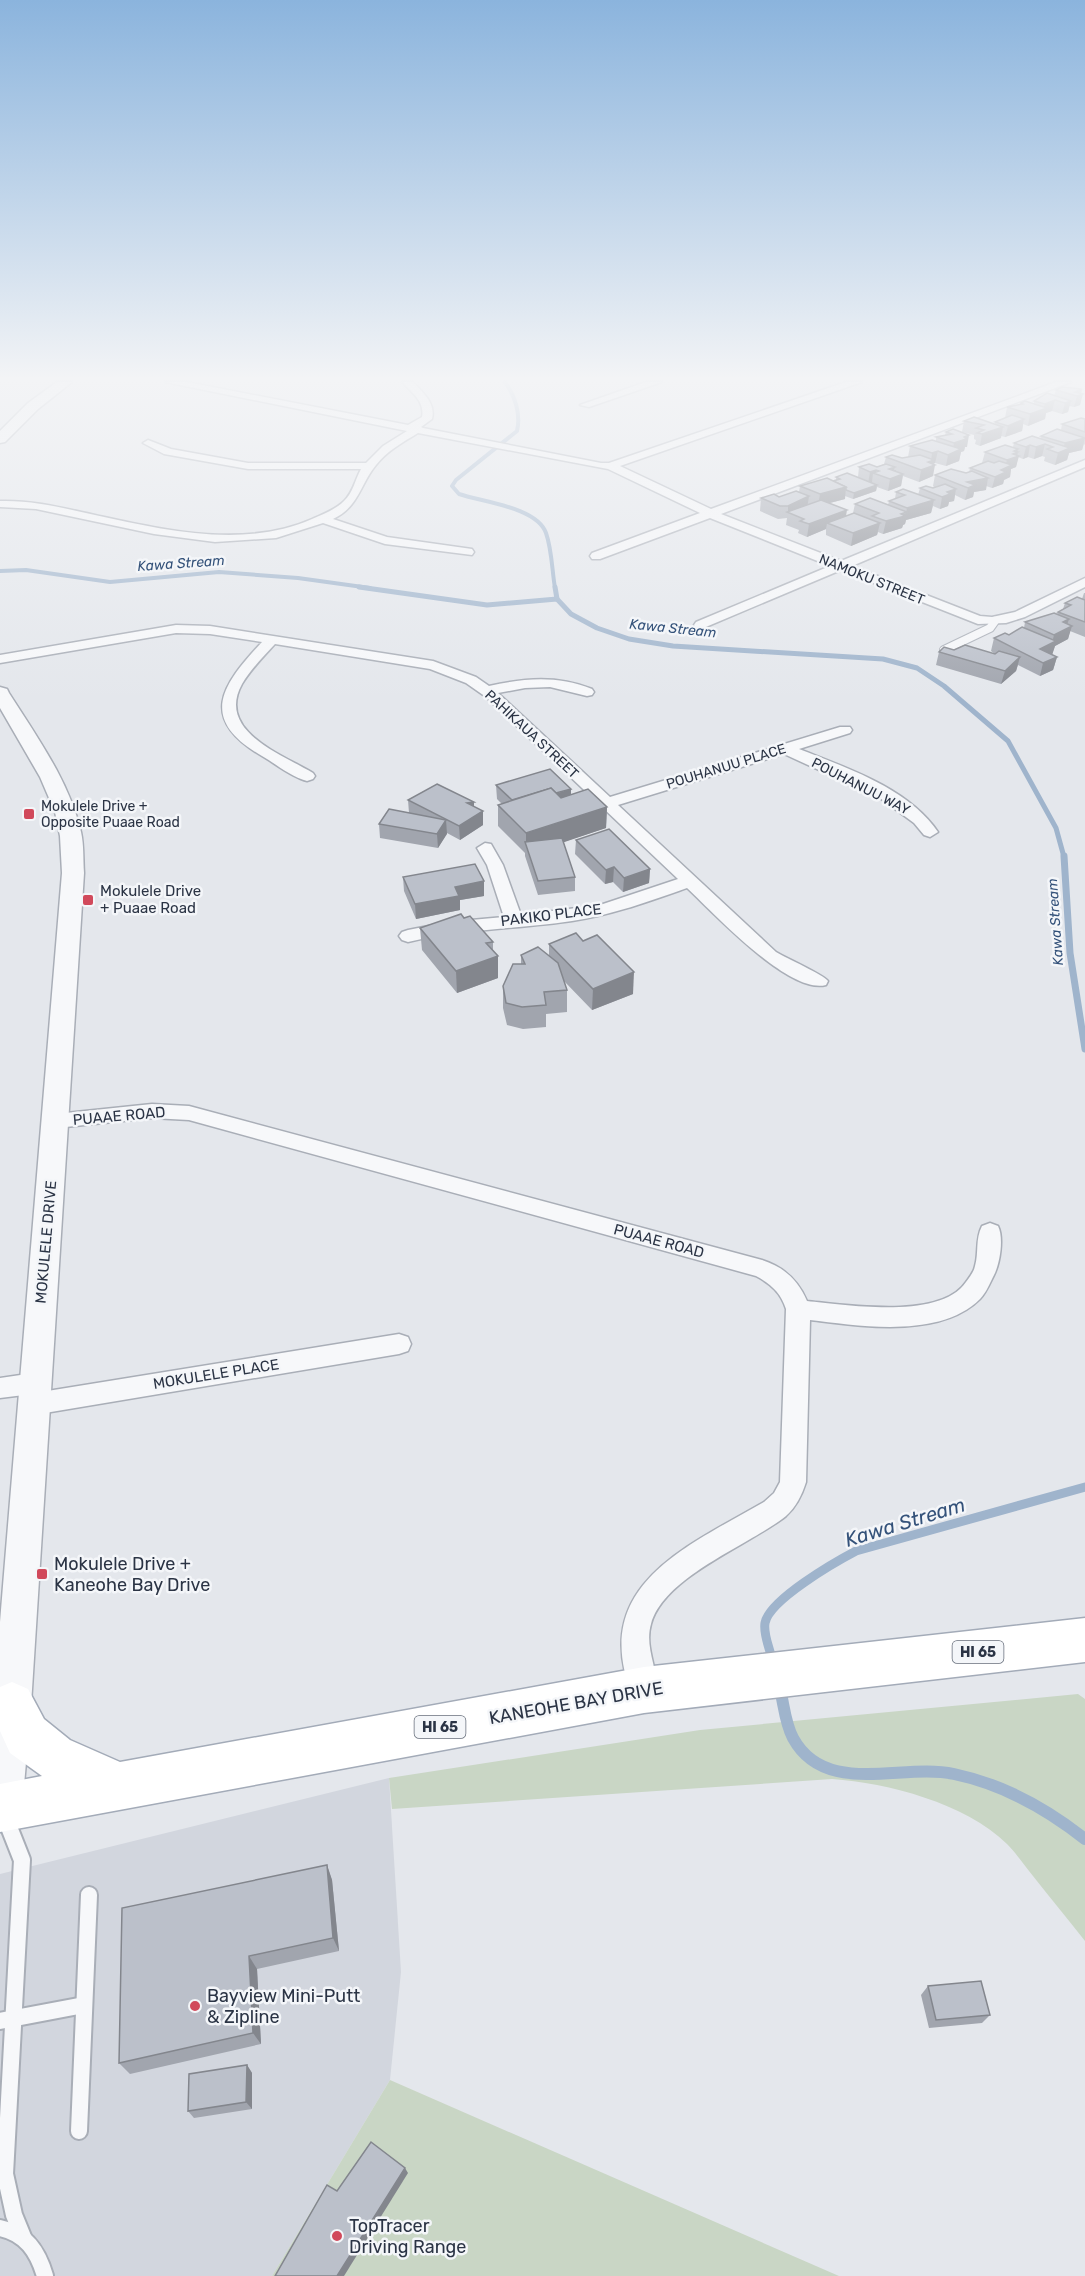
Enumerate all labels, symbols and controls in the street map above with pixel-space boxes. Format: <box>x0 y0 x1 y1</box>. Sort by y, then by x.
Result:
street label: NAMOKU STREET <box>817 551 927 608</box>
water label: Kawa Stream <box>137 552 225 575</box>
water label: Kawa Stream <box>629 615 717 642</box>
street label: PAHIKAUA STREET <box>481 686 582 782</box>
street label: POUHANUU PLACE <box>664 740 788 793</box>
street label: POUHANUU WAY <box>809 754 913 819</box>
place label: Mokulele Drive + Opposite Puaae Road <box>41 798 180 831</box>
marker: Mokulele Drive + Opposite Puaae Road <box>22 807 36 821</box>
water label: Kawa Stream <box>1044 878 1067 966</box>
place label: Mokulele Drive + Puaae Road <box>100 882 201 917</box>
marker: Mokulele Drive + Puaae Road <box>81 893 95 907</box>
street label: PAKIKO PLACE <box>500 900 602 930</box>
street label: PUAAE ROAD <box>72 1103 166 1129</box>
street label: MOKULELE DRIVE <box>32 1180 60 1304</box>
street label: PUAAE ROAD <box>612 1220 706 1262</box>
street label: MOKULELE PLACE <box>152 1355 280 1393</box>
water label: Kawa Stream <box>842 1492 968 1552</box>
place label: Mokulele Drive + Kaneohe Bay Drive <box>54 1553 210 1596</box>
marker: Mokulele Drive + Kaneohe Bay Drive <box>35 1567 49 1581</box>
road number: HI 65 <box>952 1641 1004 1663</box>
street label: KANEOHE BAY DRIVE <box>487 1677 665 1729</box>
road number: HI 65 <box>414 1716 466 1738</box>
place label: Bayview Mini-Putt & Zipline <box>207 1985 360 2028</box>
marker: Bayview Mini-Putt & Zipline <box>188 1999 202 2013</box>
place label: TopTracer Driving Range <box>349 2215 466 2258</box>
marker: TopTracer Driving Range <box>330 2229 344 2243</box>

